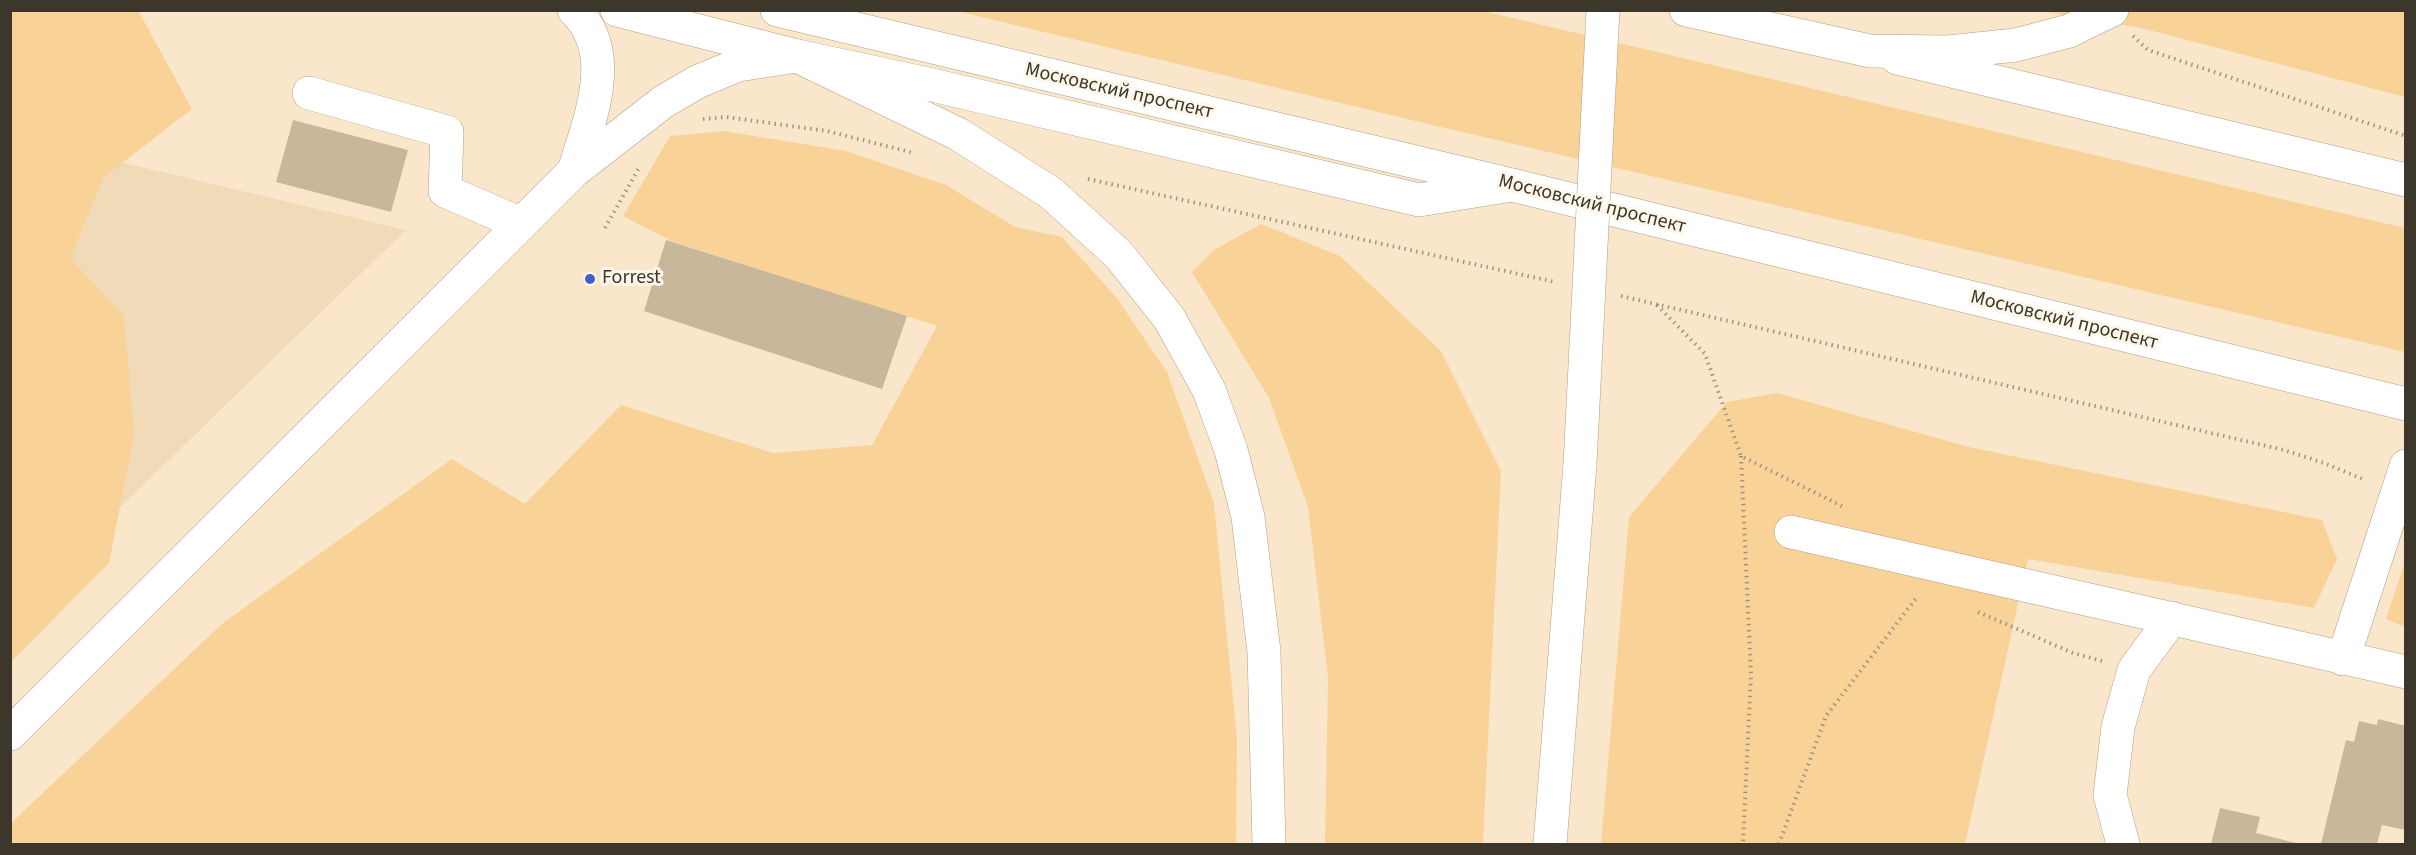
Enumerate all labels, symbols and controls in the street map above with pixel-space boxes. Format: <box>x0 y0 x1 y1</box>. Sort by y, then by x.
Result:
street label: Московский проспект <box>1023 59 1215 125</box>
street label: Московский проспект <box>1496 170 1688 240</box>
place label: Forrest <box>602 267 661 291</box>
marker: Forrest <box>583 272 597 286</box>
street label: Московский проспект <box>1968 286 2160 356</box>

